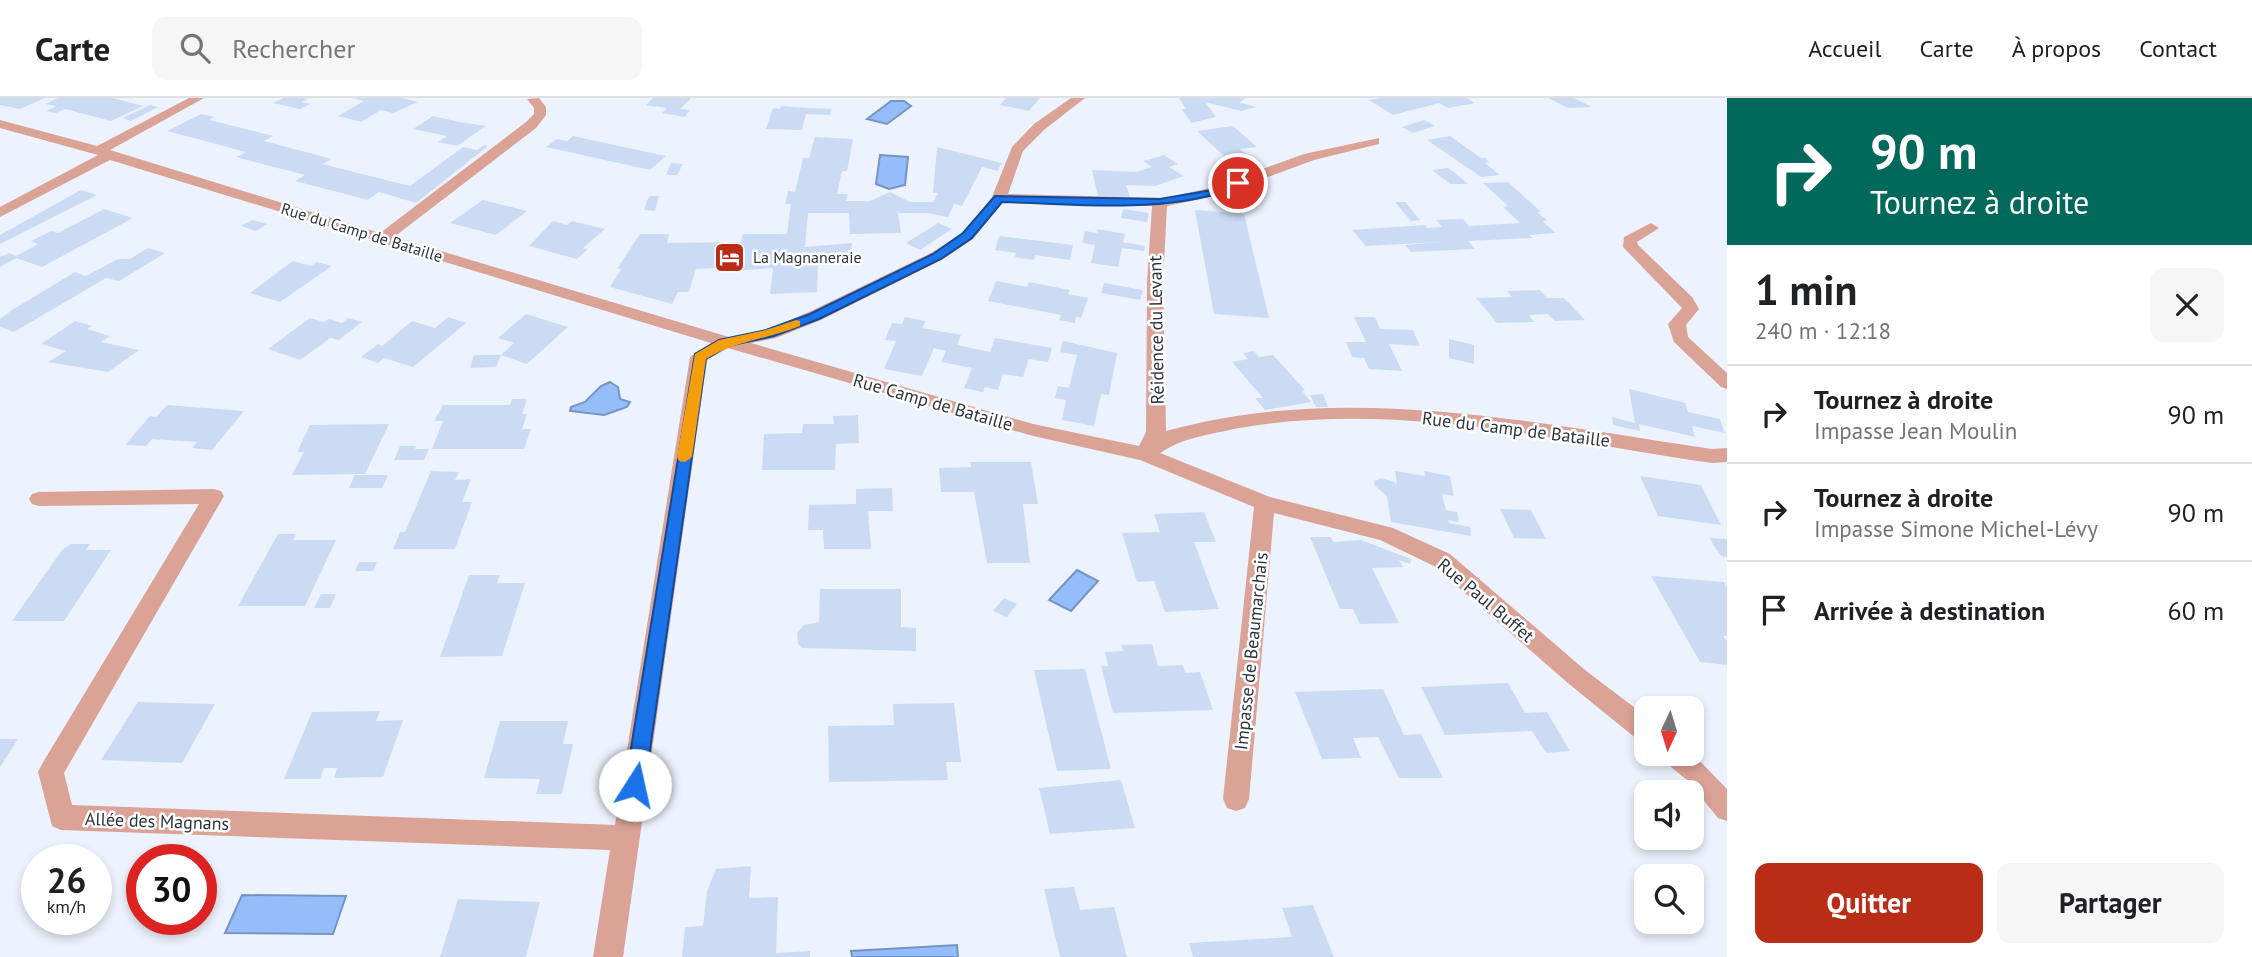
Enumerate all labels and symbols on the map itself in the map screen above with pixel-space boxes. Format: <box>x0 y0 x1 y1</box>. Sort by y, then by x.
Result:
pin <box>1208 153 1268 213</box>
street label: Rue du Camp de Bataille <box>279 198 445 266</box>
hotel icon: La Magnaneraie <box>713 240 747 274</box>
place label: La Magnaneraie <box>753 247 862 267</box>
street label: Réidence du Levant <box>1143 255 1169 405</box>
street label: Rue Camp de Bataille <box>851 368 1015 436</box>
street label: Rue du Camp de Bataille <box>1421 406 1611 452</box>
street label: Impasse de Beaumarchais <box>1229 551 1273 751</box>
street label: Rue Paul Buffet <box>1433 553 1539 647</box>
north arrow <box>1634 696 1704 766</box>
position arrow <box>598 748 672 822</box>
street label: Allée des Magnans <box>85 807 229 835</box>
speed limit sign: 30 <box>126 844 217 935</box>

